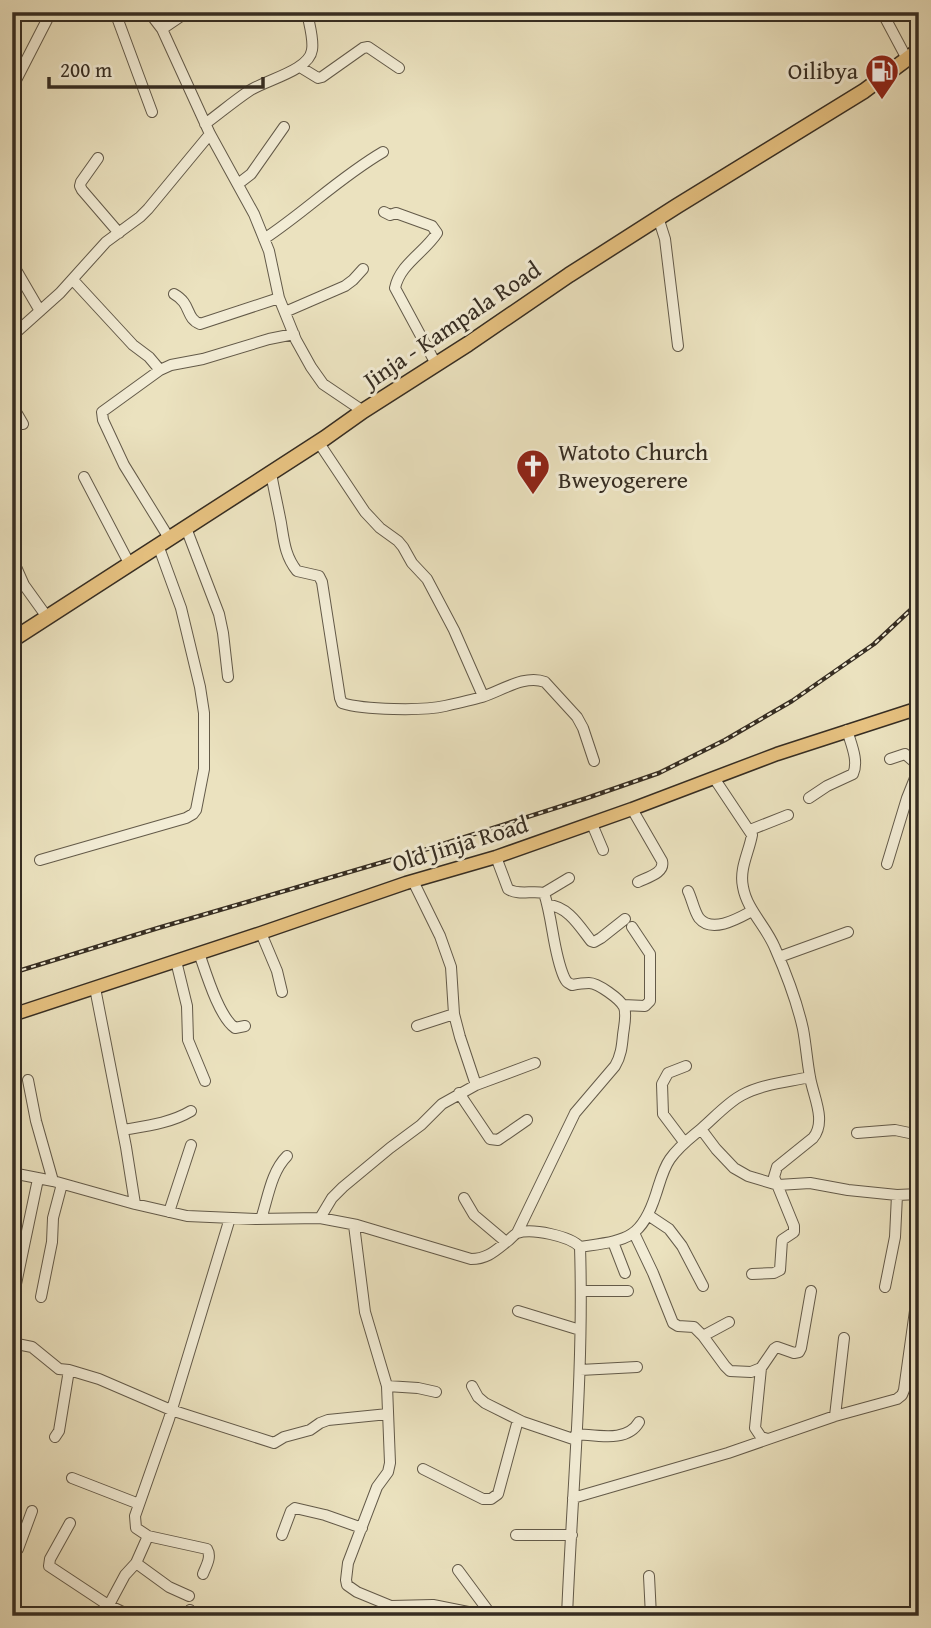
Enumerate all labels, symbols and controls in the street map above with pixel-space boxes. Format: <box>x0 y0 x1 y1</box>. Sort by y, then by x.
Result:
scale bar <box>49 46 262 90</box>
fuel station icon: Oilibya <box>863 52 901 101</box>
place label: Oilibya <box>788 53 859 88</box>
text: 200 m <box>60 54 112 85</box>
street label: Jinja - Kampala Road <box>353 252 548 399</box>
place label: Watoto Church Bweyogerere <box>558 434 709 497</box>
church icon: Watoto Church Bweyogerere <box>514 447 552 496</box>
street label: Old Jinja Road <box>388 806 532 881</box>

